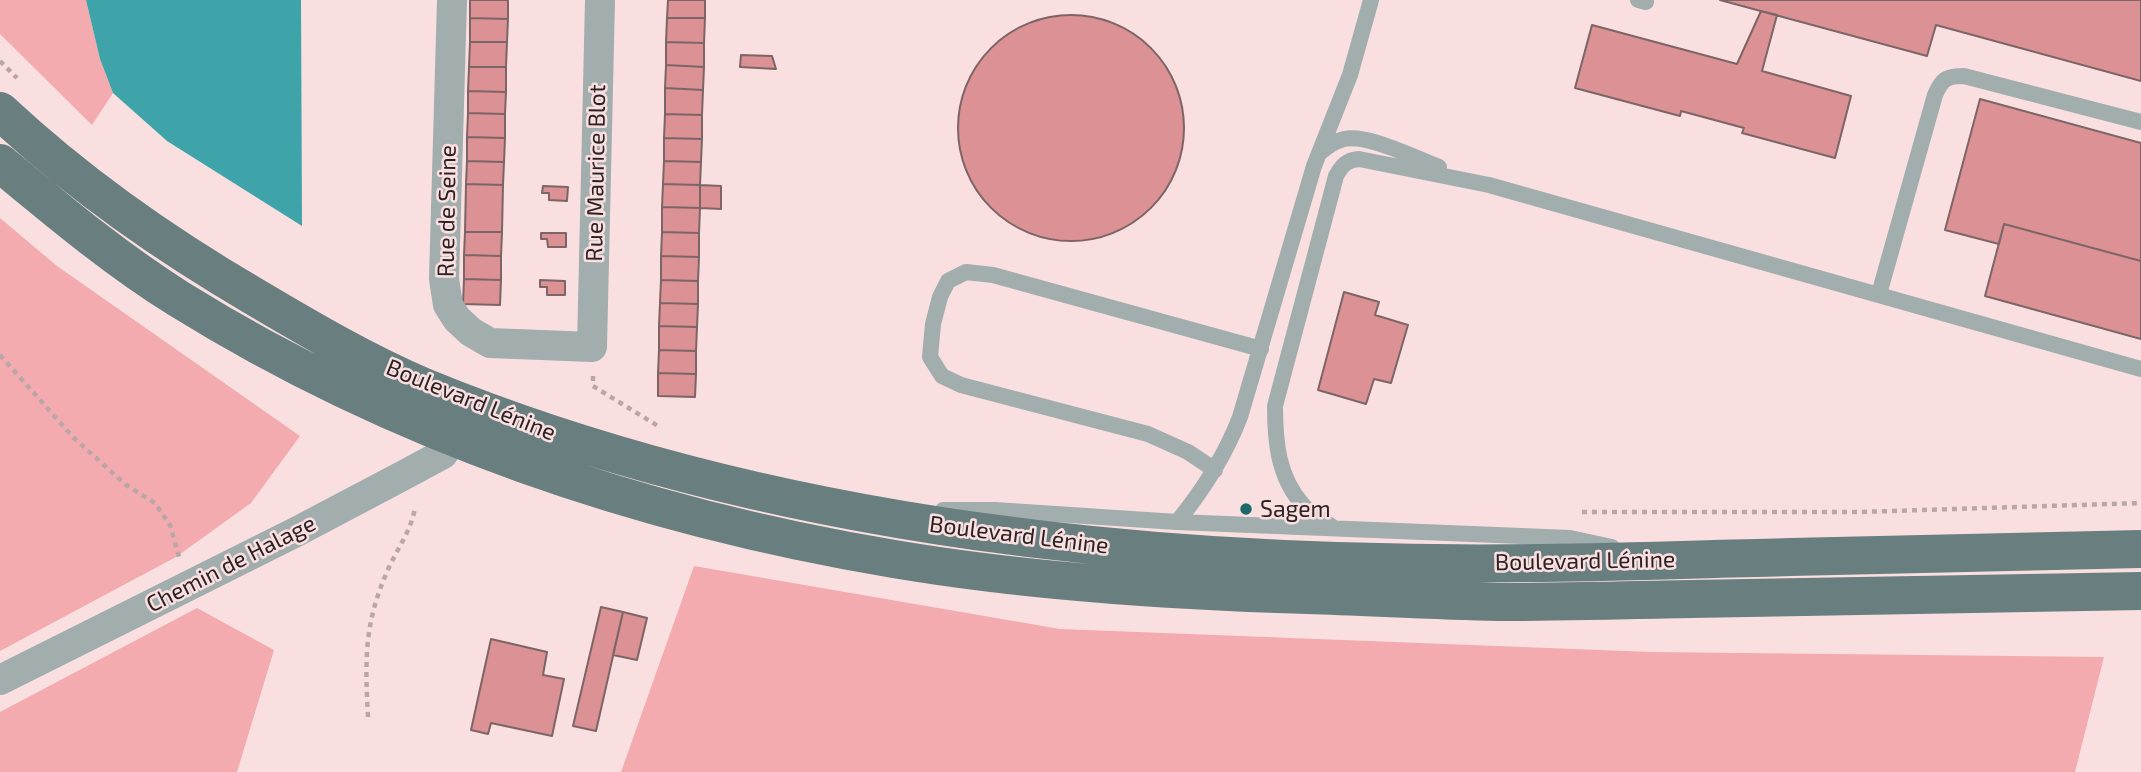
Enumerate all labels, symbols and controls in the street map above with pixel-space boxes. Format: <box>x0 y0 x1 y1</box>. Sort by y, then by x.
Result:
street label: Rue Maurice Blot <box>581 84 611 262</box>
street label: Rue de Seine <box>432 145 462 277</box>
street label: Boulevard Lénine <box>382 353 560 447</box>
place label: Sagem <box>1260 495 1331 523</box>
marker: Sagem <box>1238 501 1254 517</box>
street label: Chemin de Halage <box>142 509 320 619</box>
street label: Boulevard Lénine <box>928 510 1110 560</box>
street label: Boulevard Lénine <box>1495 546 1675 576</box>

